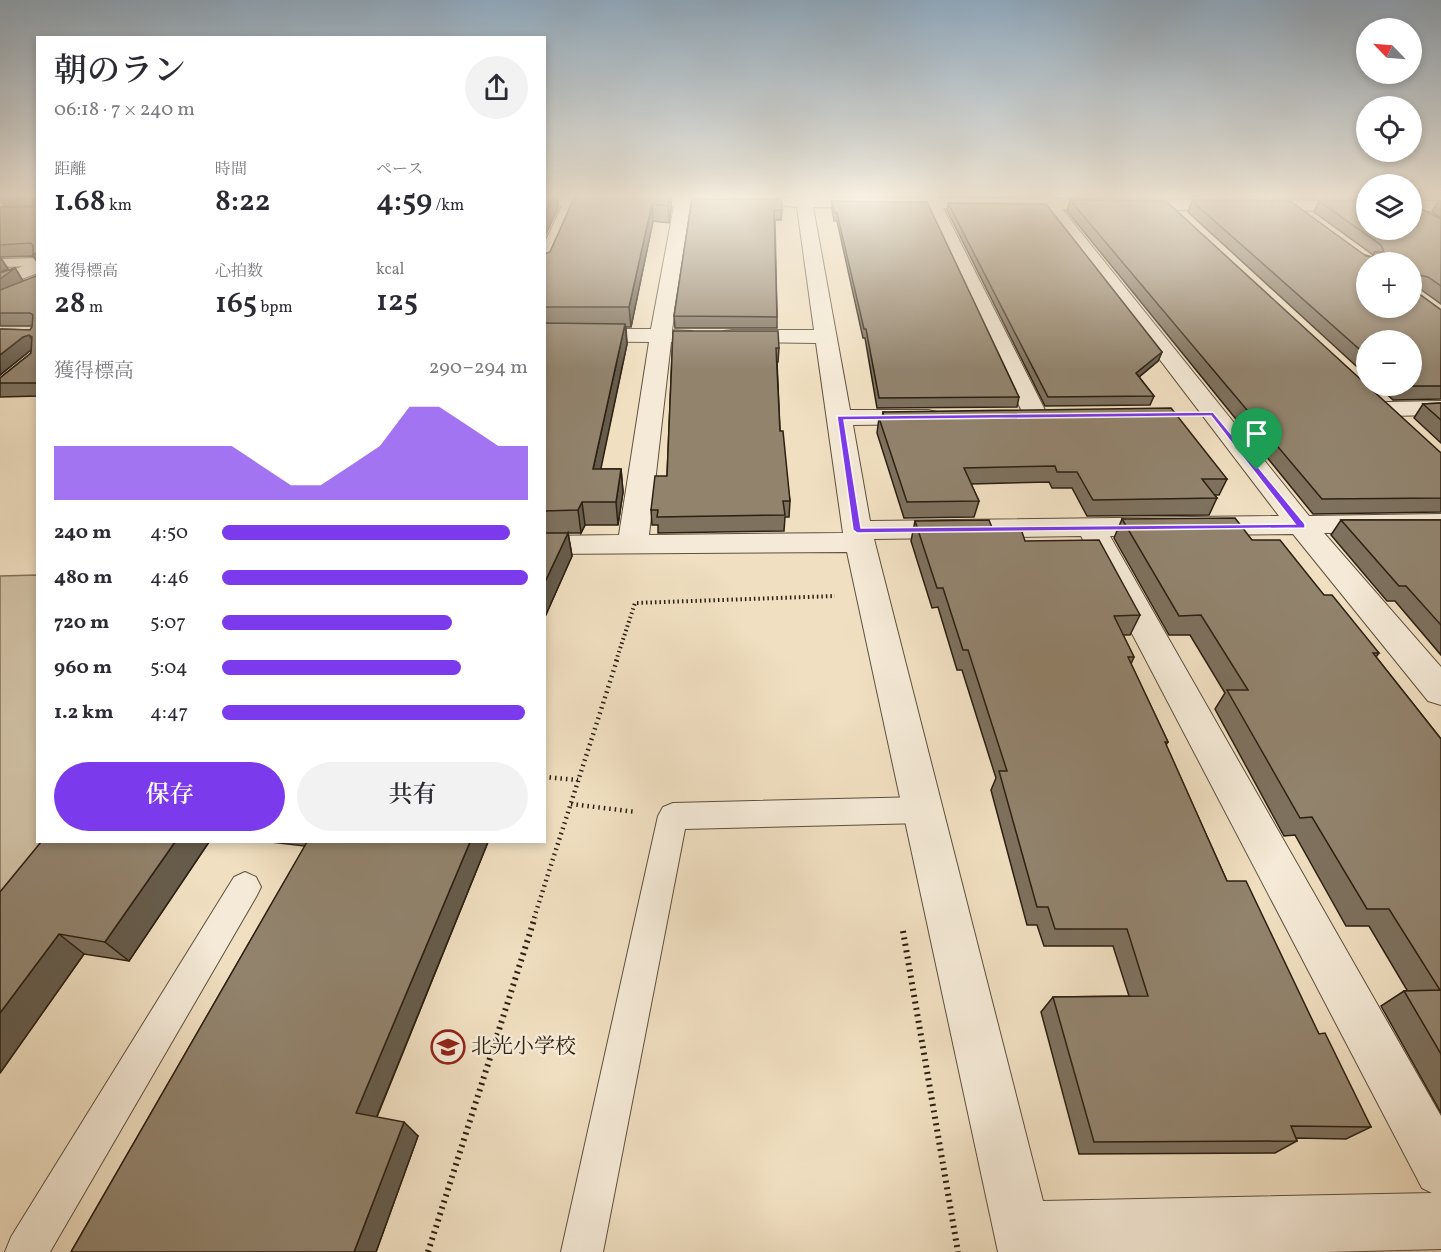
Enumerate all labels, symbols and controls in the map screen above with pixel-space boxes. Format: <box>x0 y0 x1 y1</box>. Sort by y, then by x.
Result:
north arrow <box>1356 18 1422 84</box>
map controls <box>1356 18 1422 396</box>
text: 朝のラン <box>54 50 186 96</box>
button: share <box>465 56 528 119</box>
text: 06:18 · 7 × 240 m <box>54 96 195 124</box>
button: locate <box>1356 96 1422 162</box>
text: 距離 <box>54 159 86 181</box>
text: 時間 <box>215 159 247 181</box>
text: ペース <box>376 159 423 181</box>
button: layers <box>1356 174 1422 240</box>
text: 1.68 <box>54 181 106 223</box>
text: 8:22 <box>215 181 270 223</box>
text: 4:59 <box>376 181 432 223</box>
text: km <box>106 195 132 217</box>
text: /km <box>432 195 464 217</box>
button: + <box>1356 252 1422 318</box>
text: kcal <box>376 259 404 281</box>
text: 獲得標高 <box>54 261 118 283</box>
text: 心拍数 <box>215 261 263 283</box>
text: 125 <box>376 281 418 323</box>
text: 28 <box>54 283 86 325</box>
text: 165 <box>215 283 257 325</box>
text: m <box>86 297 103 319</box>
text: bpm <box>257 297 293 319</box>
button: − <box>1356 330 1422 396</box>
text: 290–294 m <box>429 354 528 382</box>
text: 獲得標高 <box>54 358 134 386</box>
pin <box>1231 408 1282 470</box>
icon: arrive <box>1240 417 1273 450</box>
text: 240 m <box>54 519 112 547</box>
text: 4:50 <box>150 519 188 547</box>
text: 480 m <box>54 564 113 592</box>
text: 4:46 <box>150 564 189 592</box>
text: 720 m <box>54 609 109 637</box>
text: 5:07 <box>150 609 186 637</box>
text: 960 m <box>54 654 112 682</box>
text: 5:04 <box>150 654 188 682</box>
text: 1.2 km <box>54 699 114 727</box>
text: 4:47 <box>150 699 188 727</box>
button: 保存 <box>54 762 285 831</box>
button: 共有 <box>297 762 528 831</box>
school or university icon: 北光小学校 <box>430 1029 466 1065</box>
place label: 北光小学校 <box>471 1033 576 1062</box>

